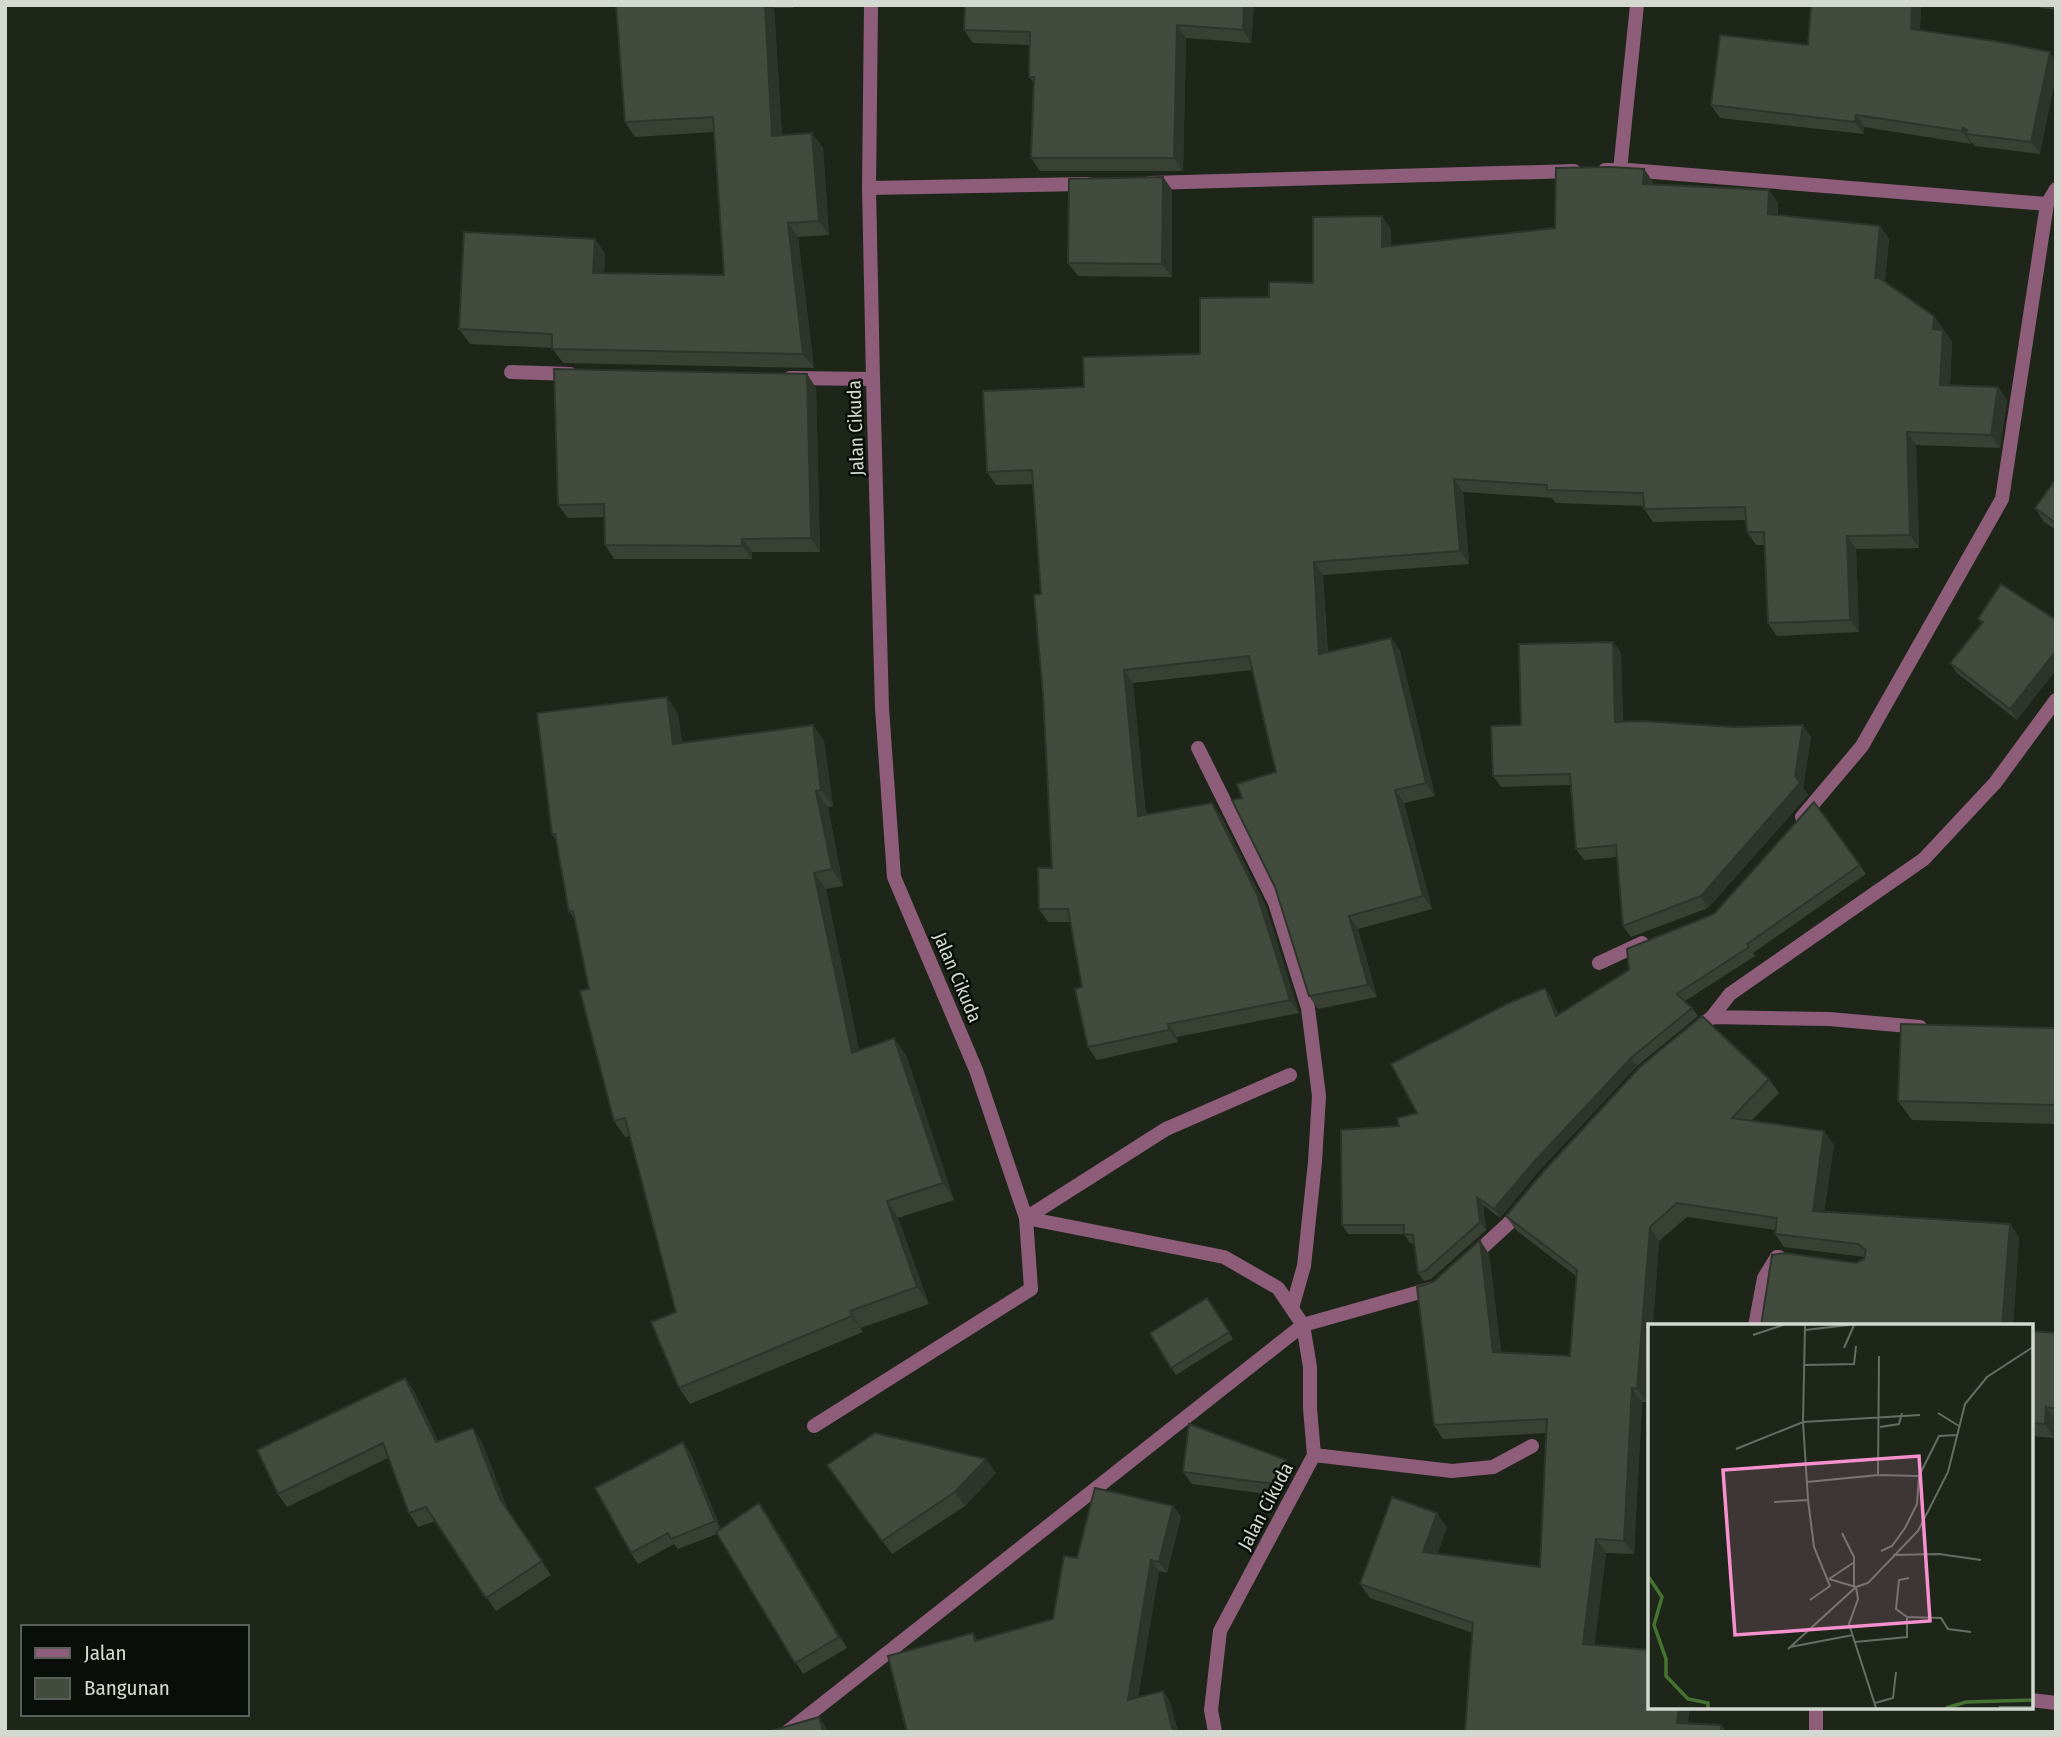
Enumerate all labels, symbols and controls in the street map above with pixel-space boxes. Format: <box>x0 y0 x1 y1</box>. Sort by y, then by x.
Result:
street label: Jalan Cikuda <box>842 380 869 476</box>
street label: Jalan Cikuda <box>928 929 987 1026</box>
inset map <box>1648 1324 2033 1709</box>
street label: Jalan Cikuda <box>1233 1459 1298 1554</box>
legend <box>21 1625 248 1716</box>
text: Jalan <box>84 1640 127 1666</box>
text: Bangunan <box>84 1675 170 1701</box>

